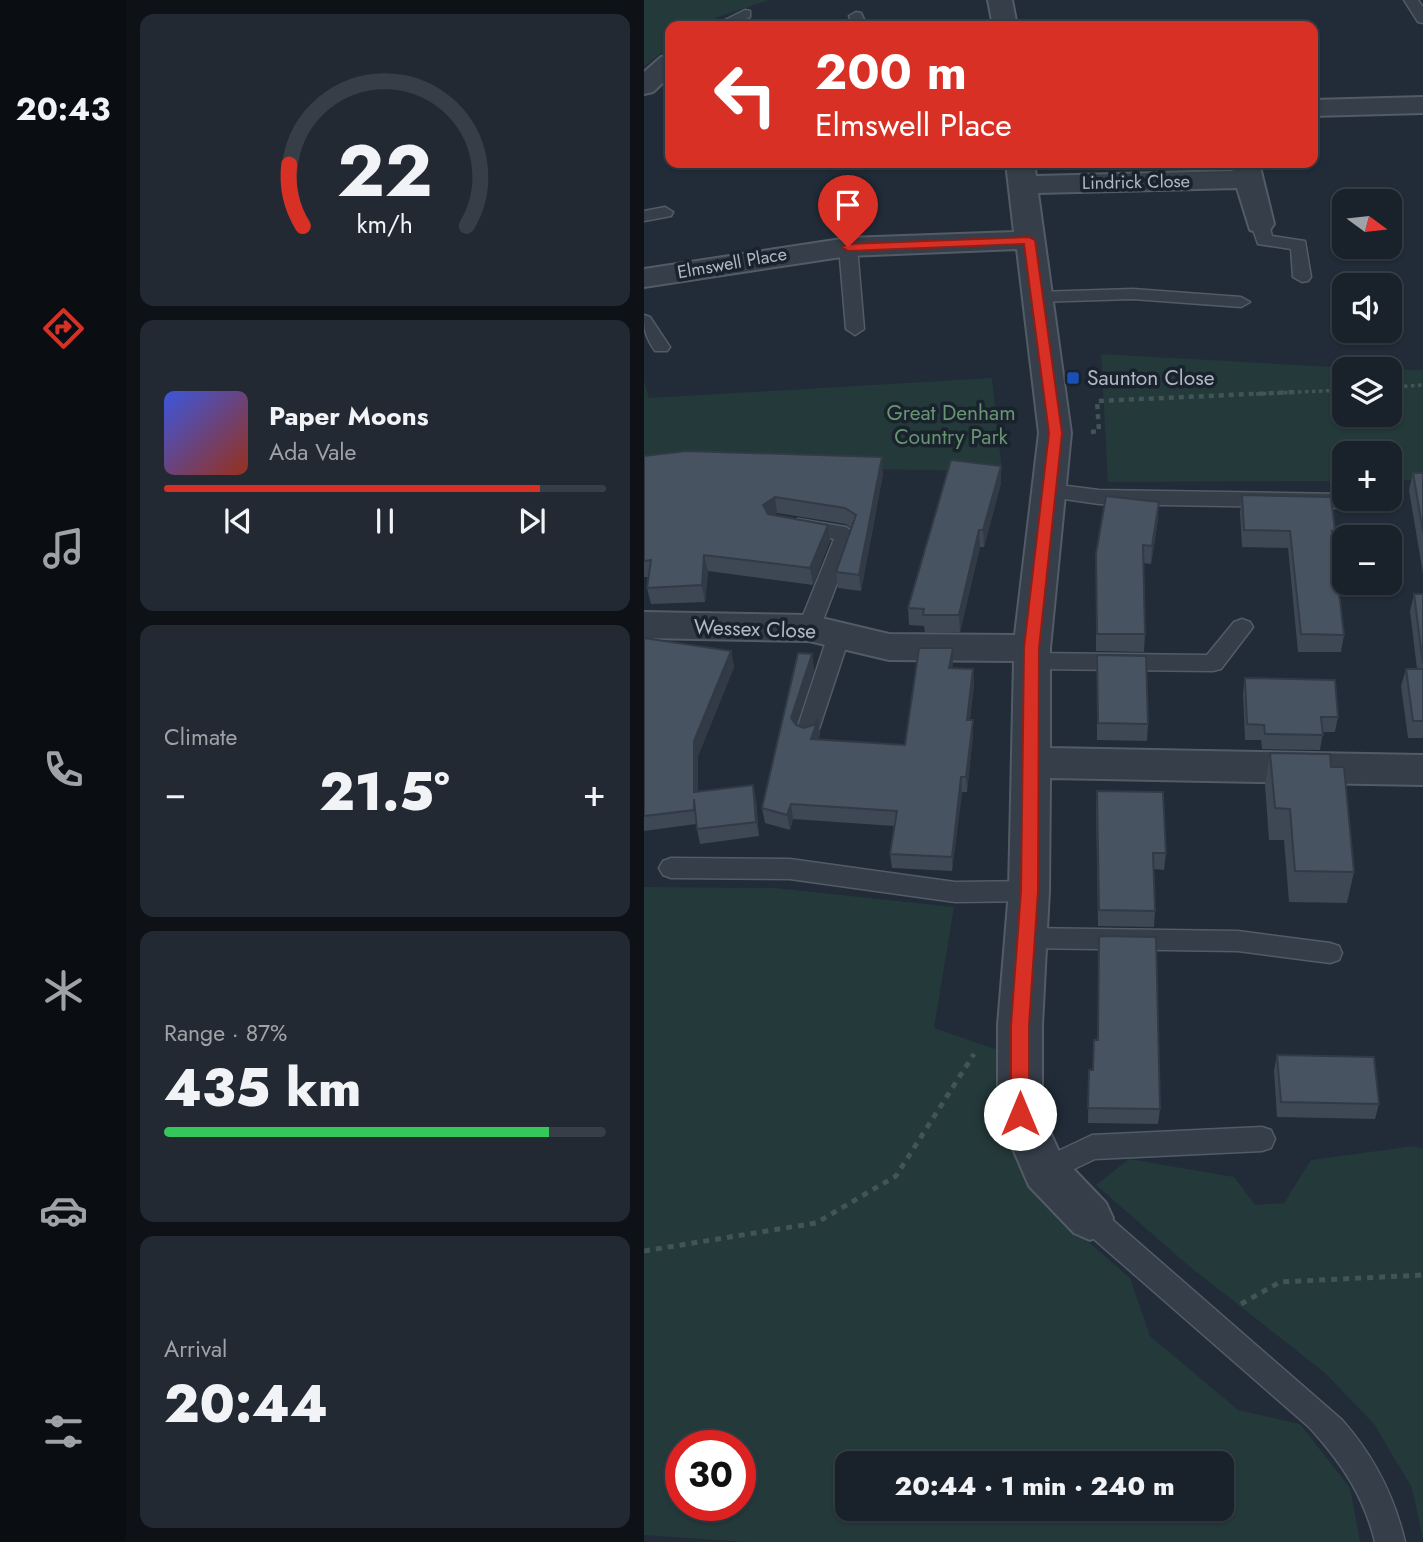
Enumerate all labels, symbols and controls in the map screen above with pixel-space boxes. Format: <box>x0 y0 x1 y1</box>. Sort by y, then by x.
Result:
text: 200 m <box>815 37 967 107</box>
icon: left <box>700 49 791 140</box>
text: 20:43 <box>16 86 110 132</box>
text: Elmswell Place <box>815 102 1012 148</box>
text: 22 <box>337 118 433 223</box>
street label: Lindrick Close <box>1082 168 1190 196</box>
pin <box>818 175 878 247</box>
icon: arrive <box>829 186 867 224</box>
north arrow <box>1332 189 1402 259</box>
map controls <box>1332 189 1402 595</box>
text: km/h <box>357 206 413 242</box>
street label: Elmswell Place <box>675 241 789 285</box>
button: sound <box>1332 273 1402 343</box>
icon: directions <box>39 304 88 353</box>
button: layers <box>1332 357 1402 427</box>
place label: Saunton Close <box>1087 363 1215 393</box>
marker: Saunton Close <box>1065 370 1081 386</box>
text: Paper Moons <box>269 397 429 435</box>
park label: Great Denham Country Park <box>886 398 1016 452</box>
text: Ada Vale <box>269 435 356 469</box>
button: + <box>1332 441 1402 511</box>
icon: previous <box>219 502 257 540</box>
icon: pause <box>366 502 404 540</box>
icon: next <box>513 502 551 540</box>
icon: music <box>39 524 88 573</box>
button: − <box>1332 525 1402 595</box>
street label: Wessex Close <box>693 612 817 646</box>
text: Climate <box>164 720 237 754</box>
icon: phone <box>39 745 88 794</box>
text: 21.5° <box>319 754 450 830</box>
text: − <box>164 765 186 820</box>
text: + <box>583 765 606 820</box>
icon: climate <box>39 966 88 1015</box>
text: Range · 87% <box>164 1016 287 1050</box>
text: 435 km <box>164 1050 361 1126</box>
position arrow <box>983 1077 1057 1151</box>
icon: car <box>39 1186 88 1235</box>
text: Arrival <box>164 1332 227 1366</box>
text: 20:44 <box>164 1366 328 1442</box>
icon: filters <box>39 1407 88 1456</box>
speed limit sign: 30 <box>665 1430 756 1521</box>
text: 20:44 · 1 min · 240 m <box>894 1467 1175 1505</box>

